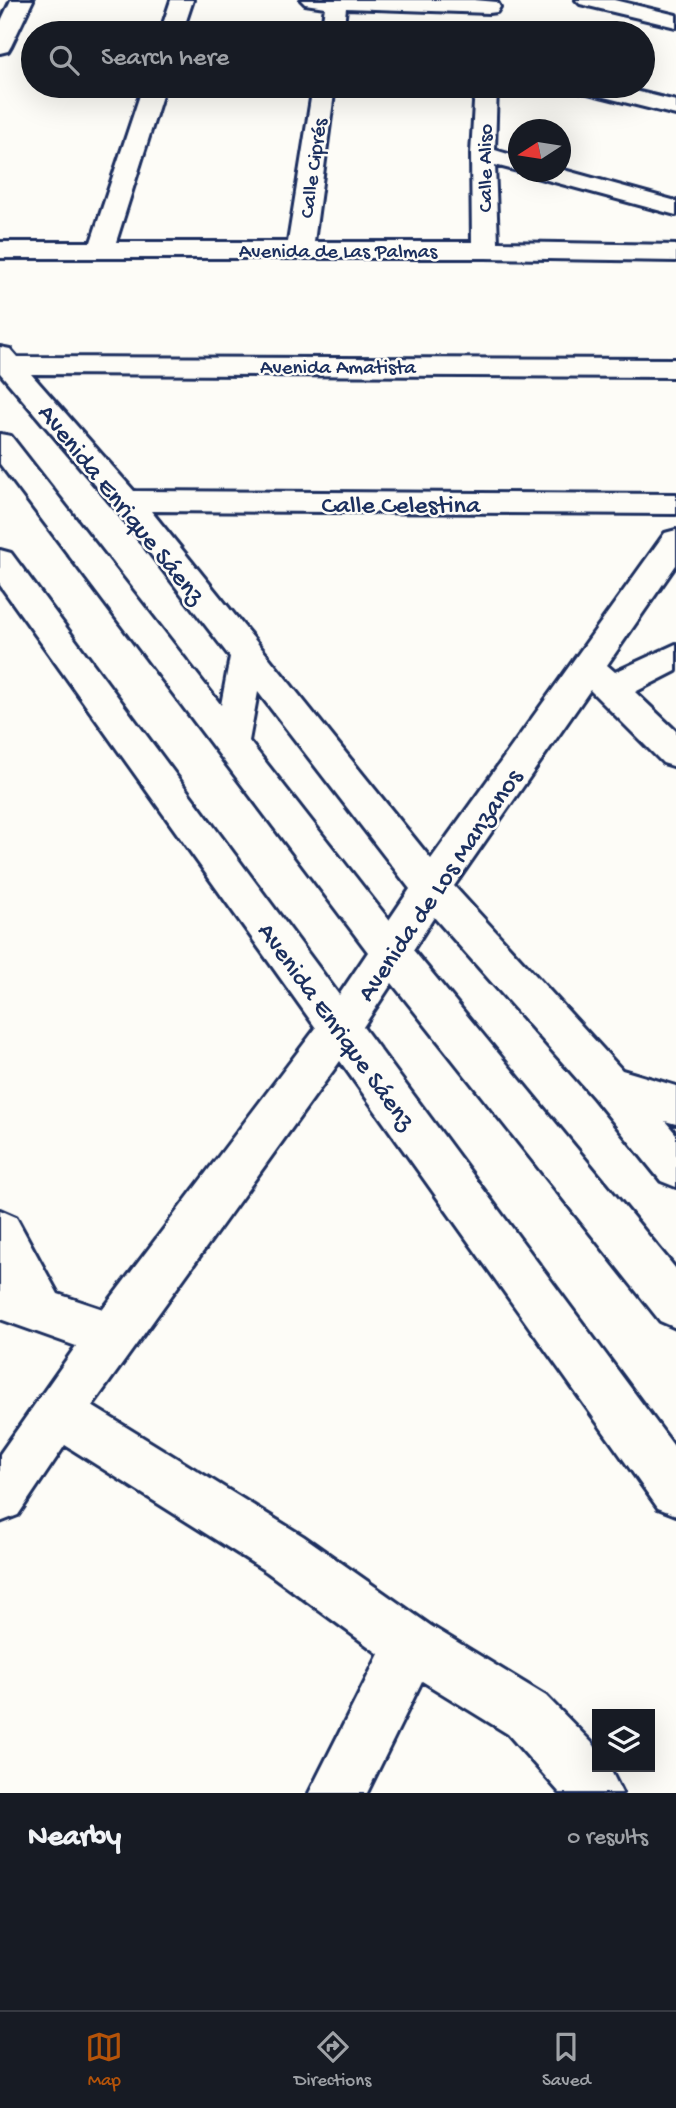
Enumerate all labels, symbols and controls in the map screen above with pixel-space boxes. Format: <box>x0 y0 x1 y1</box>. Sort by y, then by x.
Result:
search box <box>21 21 655 98</box>
icon: search <box>45 41 83 79</box>
text: Search here <box>101 44 229 75</box>
street label: Calle Ciprés <box>296 116 335 220</box>
north arrow <box>508 119 571 182</box>
street label: Calle Aliso <box>475 124 500 212</box>
street label: Avenida de Las Palmas <box>239 241 438 266</box>
street label: Avenida Amatista <box>260 357 417 382</box>
street label: Avenida Enrique Sáenz <box>29 400 211 613</box>
street label: Calle Celestina <box>322 492 482 523</box>
street label: Avenida de Los Manzanos <box>352 763 532 1009</box>
street label: Avenida Enrique Sáenz <box>249 918 421 1139</box>
map controls <box>592 1709 655 1772</box>
button: layers <box>592 1709 655 1772</box>
text: Nearby <box>28 1821 121 1856</box>
text: 0 results <box>567 1825 648 1852</box>
tab: Map <box>85 2028 123 2093</box>
tab: Directions <box>294 2028 371 2093</box>
tab: Saved <box>542 2028 591 2093</box>

